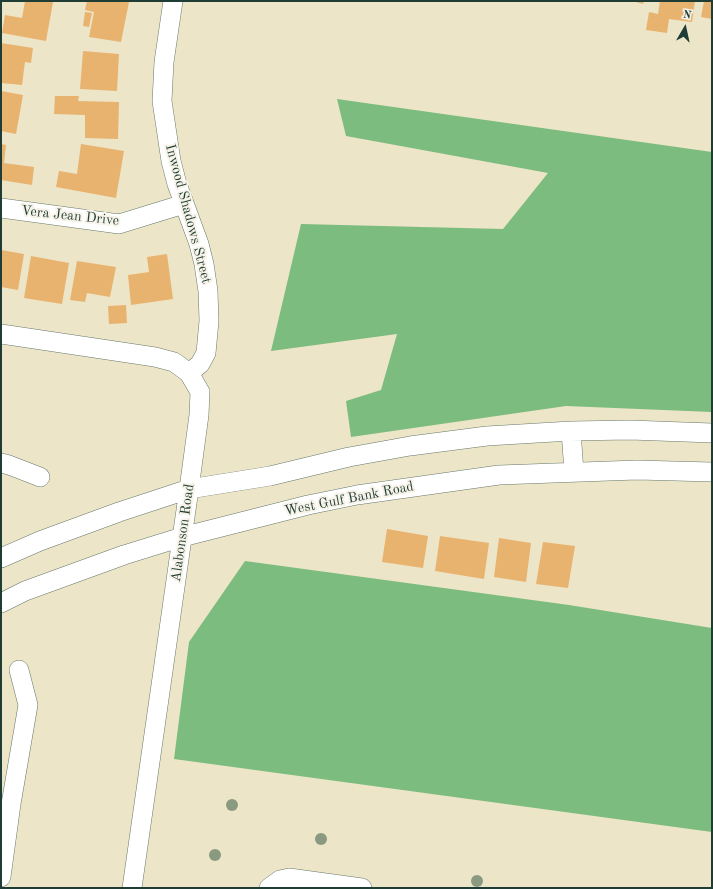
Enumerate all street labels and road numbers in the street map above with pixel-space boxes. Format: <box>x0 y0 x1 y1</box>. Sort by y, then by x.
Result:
street label: Inwood Shadows Street <box>161 142 215 286</box>
street label: Vera Jean Drive <box>20 202 120 230</box>
street label: West Gulf Bank Road <box>283 478 415 520</box>
street label: Alabonson Road <box>168 483 198 583</box>

